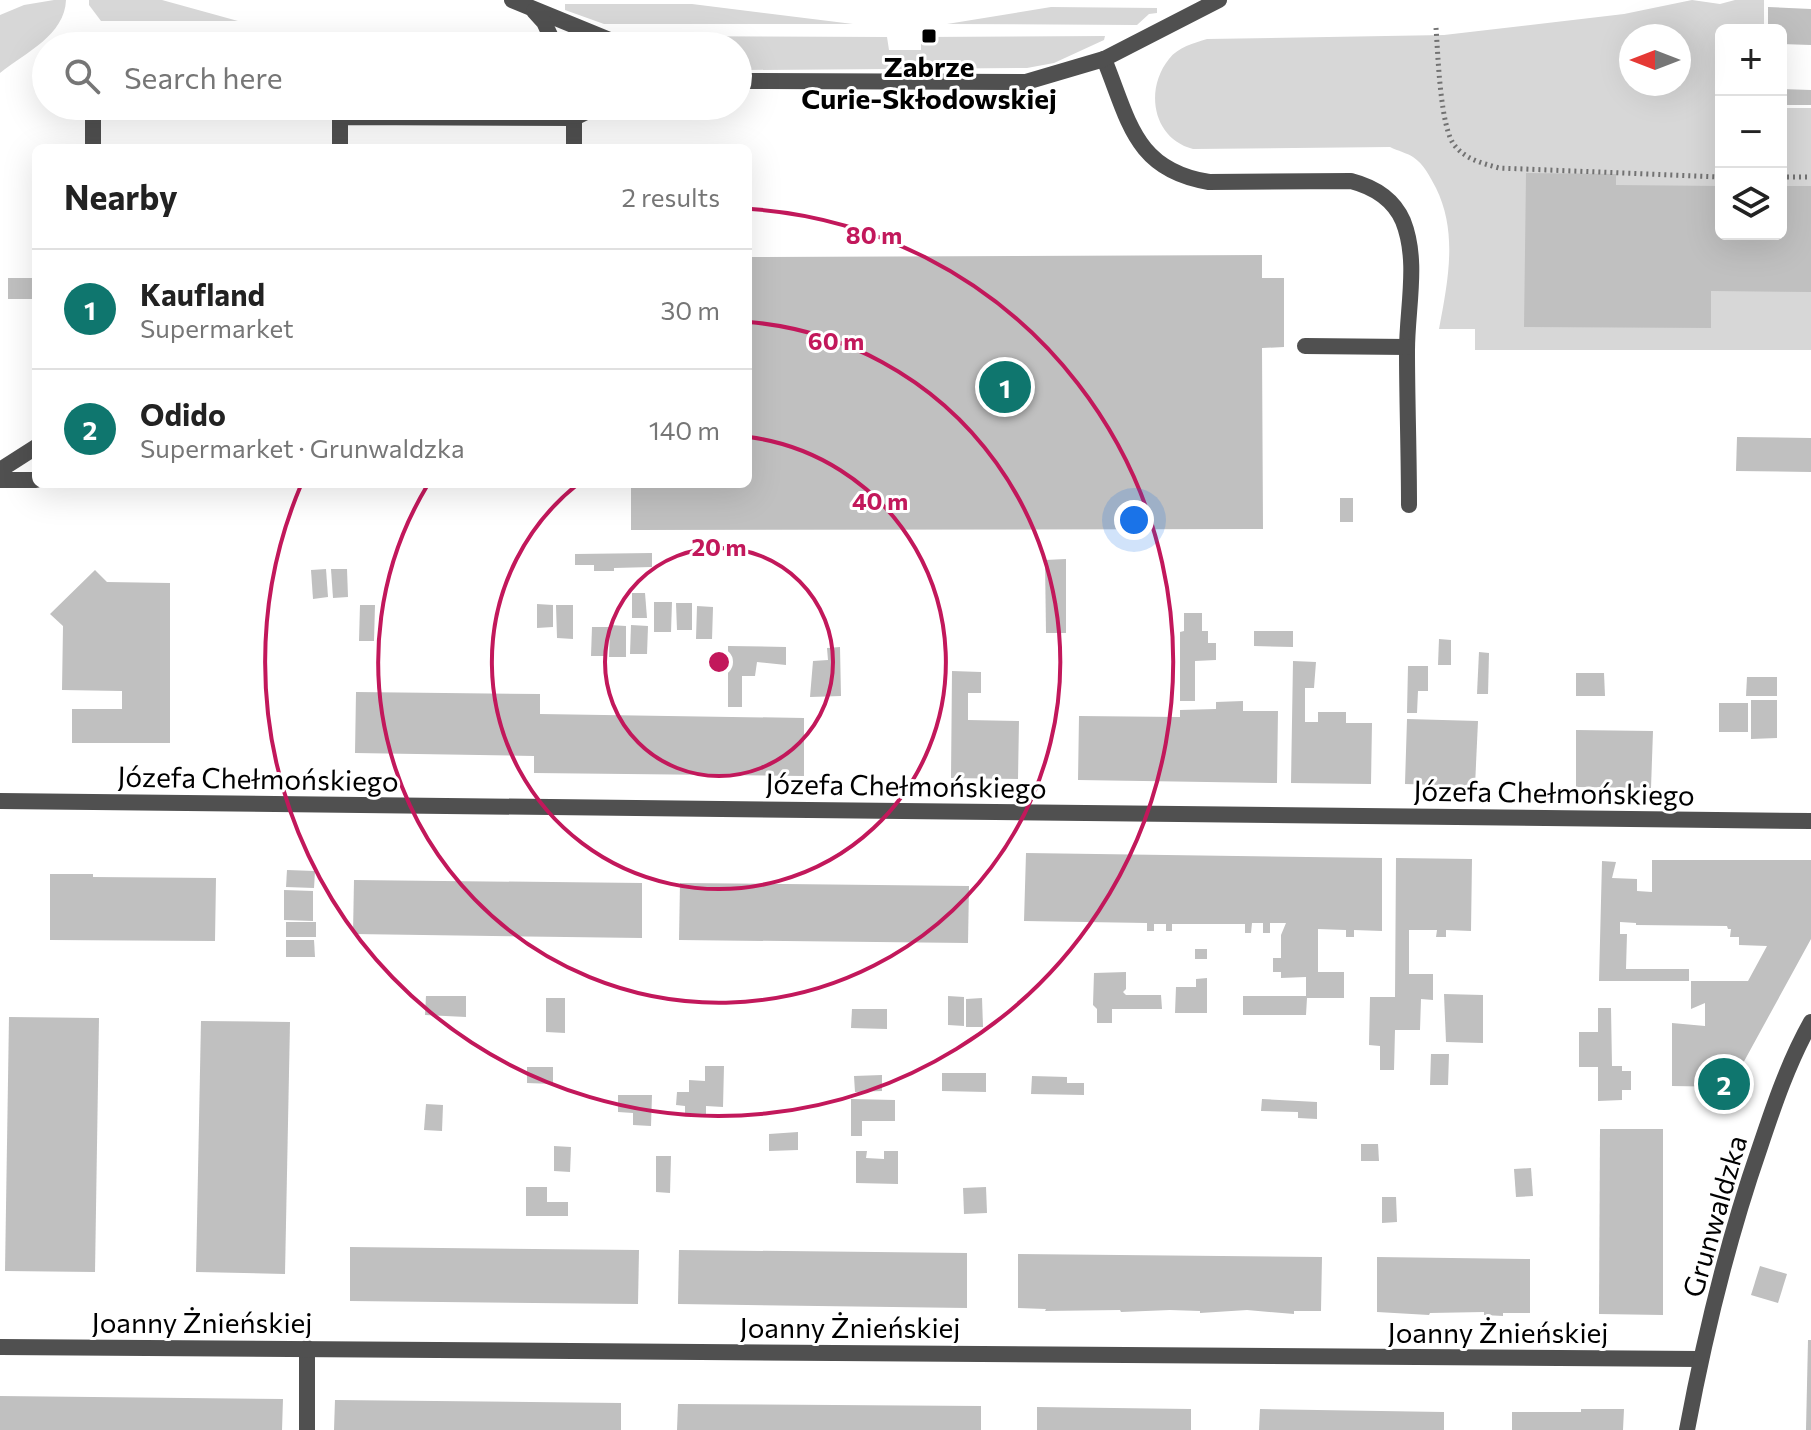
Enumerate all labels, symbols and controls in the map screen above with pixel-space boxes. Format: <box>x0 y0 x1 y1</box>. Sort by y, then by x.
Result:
north arrow <box>1619 24 1691 96</box>
map controls <box>1715 24 1787 240</box>
button: + <box>1715 24 1787 96</box>
marker: Zabrze Curie-Skłodowskiej <box>920 27 938 45</box>
search box <box>32 32 752 120</box>
place label: Zabrze Curie-Skłodowskiej <box>801 49 1057 115</box>
icon: search <box>60 54 104 98</box>
text: Search here <box>124 58 283 95</box>
button: − <box>1715 96 1787 168</box>
button: layers <box>1715 168 1787 240</box>
text: Nearby <box>64 175 178 217</box>
text: 2 results <box>622 181 720 212</box>
text: 80 m <box>846 220 902 249</box>
text: Kaufland <box>140 275 265 312</box>
text: 1 <box>84 294 96 325</box>
text: 30 m <box>661 294 720 325</box>
text: Supermarket <box>140 312 294 343</box>
text: 60 m <box>808 326 864 355</box>
pin: 1 <box>979 357 1031 417</box>
text: Odido <box>140 395 226 432</box>
text: 2 <box>83 414 97 445</box>
text: 140 m <box>649 414 720 445</box>
text: Supermarket · Grunwaldzka <box>140 432 465 463</box>
text: 40 m <box>852 486 908 515</box>
your location <box>1114 500 1154 540</box>
text: 20 m <box>692 532 746 561</box>
centre of rings <box>705 648 733 676</box>
street label: Józefa Chełmońskiego <box>117 759 399 797</box>
street label: Józefa Chełmońskiego <box>765 766 1047 804</box>
street label: Józefa Chełmońskiego <box>1413 773 1695 811</box>
pin: 2 <box>1698 1054 1750 1114</box>
street label: Grunwaldzka <box>1675 1131 1753 1301</box>
street label: Joanny Żnieńskiej <box>91 1305 313 1339</box>
street label: Joanny Żnieńskiej <box>739 1310 961 1344</box>
street label: Joanny Żnieńskiej <box>1387 1315 1609 1349</box>

